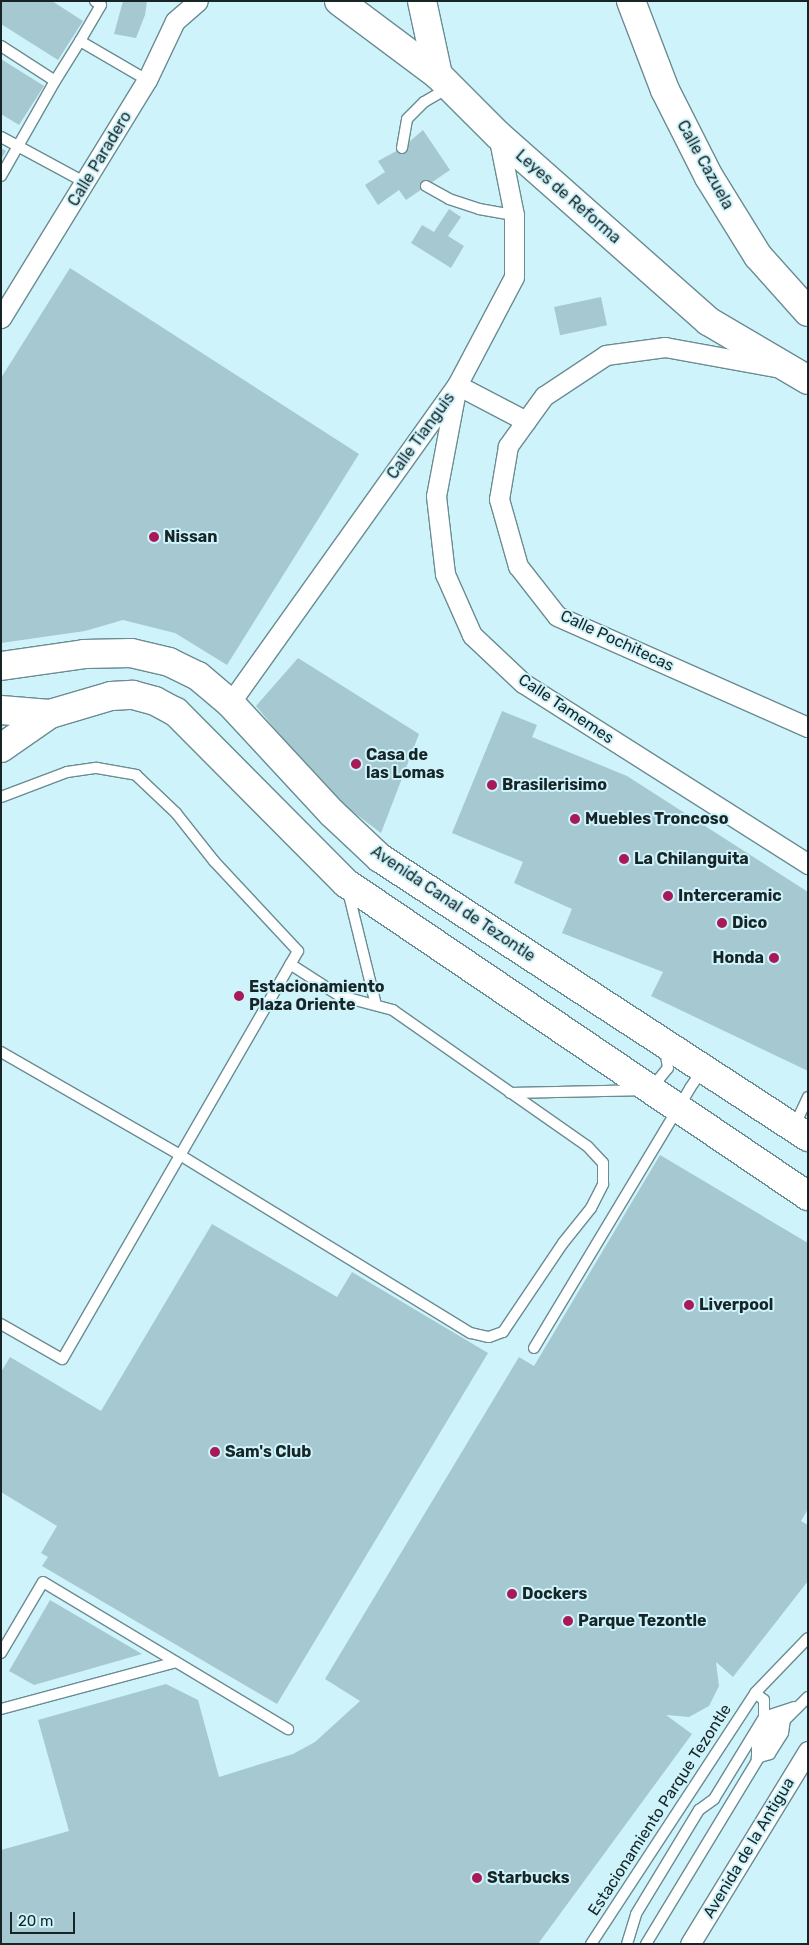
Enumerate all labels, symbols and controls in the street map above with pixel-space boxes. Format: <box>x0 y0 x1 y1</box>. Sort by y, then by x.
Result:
street label: Calle Paradero <box>64 108 136 210</box>
street label: Calle Cazuela <box>673 117 737 213</box>
street label: Leyes de Reforma <box>511 146 625 248</box>
street label: Calle Tianguis <box>383 389 459 483</box>
place label: Nissan <box>164 527 218 547</box>
marker: Nissan <box>148 531 160 543</box>
street label: Calle Pochitecas <box>557 606 677 676</box>
street label: Calle Tamemes <box>514 670 618 748</box>
place label: Casa de las Lomas <box>366 745 444 783</box>
marker: Casa de las Lomas <box>350 758 362 770</box>
place label: Brasilerisimo <box>502 775 607 795</box>
marker: Brasilerisimo <box>486 779 498 791</box>
place label: Muebles Troncoso <box>585 809 729 829</box>
marker: Muebles Troncoso <box>569 813 581 825</box>
street label: Avenida Canal de Tezontle <box>367 842 539 966</box>
place label: La Chilanguita <box>634 849 749 869</box>
marker: La Chilanguita <box>618 853 630 865</box>
place label: Interceramic <box>678 886 782 906</box>
marker: Interceramic <box>662 890 674 902</box>
place label: Dico <box>732 913 767 933</box>
marker: Dico <box>716 917 728 929</box>
place label: Honda <box>712 948 764 968</box>
marker: Honda <box>768 952 780 964</box>
place label: Estacionamiento Plaza Oriente <box>249 977 385 1015</box>
marker: Estacionamiento Plaza Oriente <box>233 990 245 1002</box>
place label: Liverpool <box>699 1295 773 1315</box>
marker: Liverpool <box>683 1299 695 1311</box>
place label: Sam's Club <box>225 1442 311 1462</box>
marker: Sam's Club <box>209 1446 221 1458</box>
place label: Dockers <box>522 1584 587 1604</box>
marker: Dockers <box>506 1588 518 1600</box>
place label: Parque Tezontle <box>578 1611 707 1631</box>
marker: Parque Tezontle <box>562 1615 574 1627</box>
street label: Estacionamiento Parque Tezontle <box>584 1700 736 1920</box>
street label: Avenida de la Antigua <box>699 1774 799 1922</box>
place label: Starbucks <box>487 1868 570 1888</box>
marker: Starbucks <box>471 1872 483 1884</box>
scale bar <box>12 1902 78 1934</box>
text: 20 m <box>18 1912 53 1930</box>

